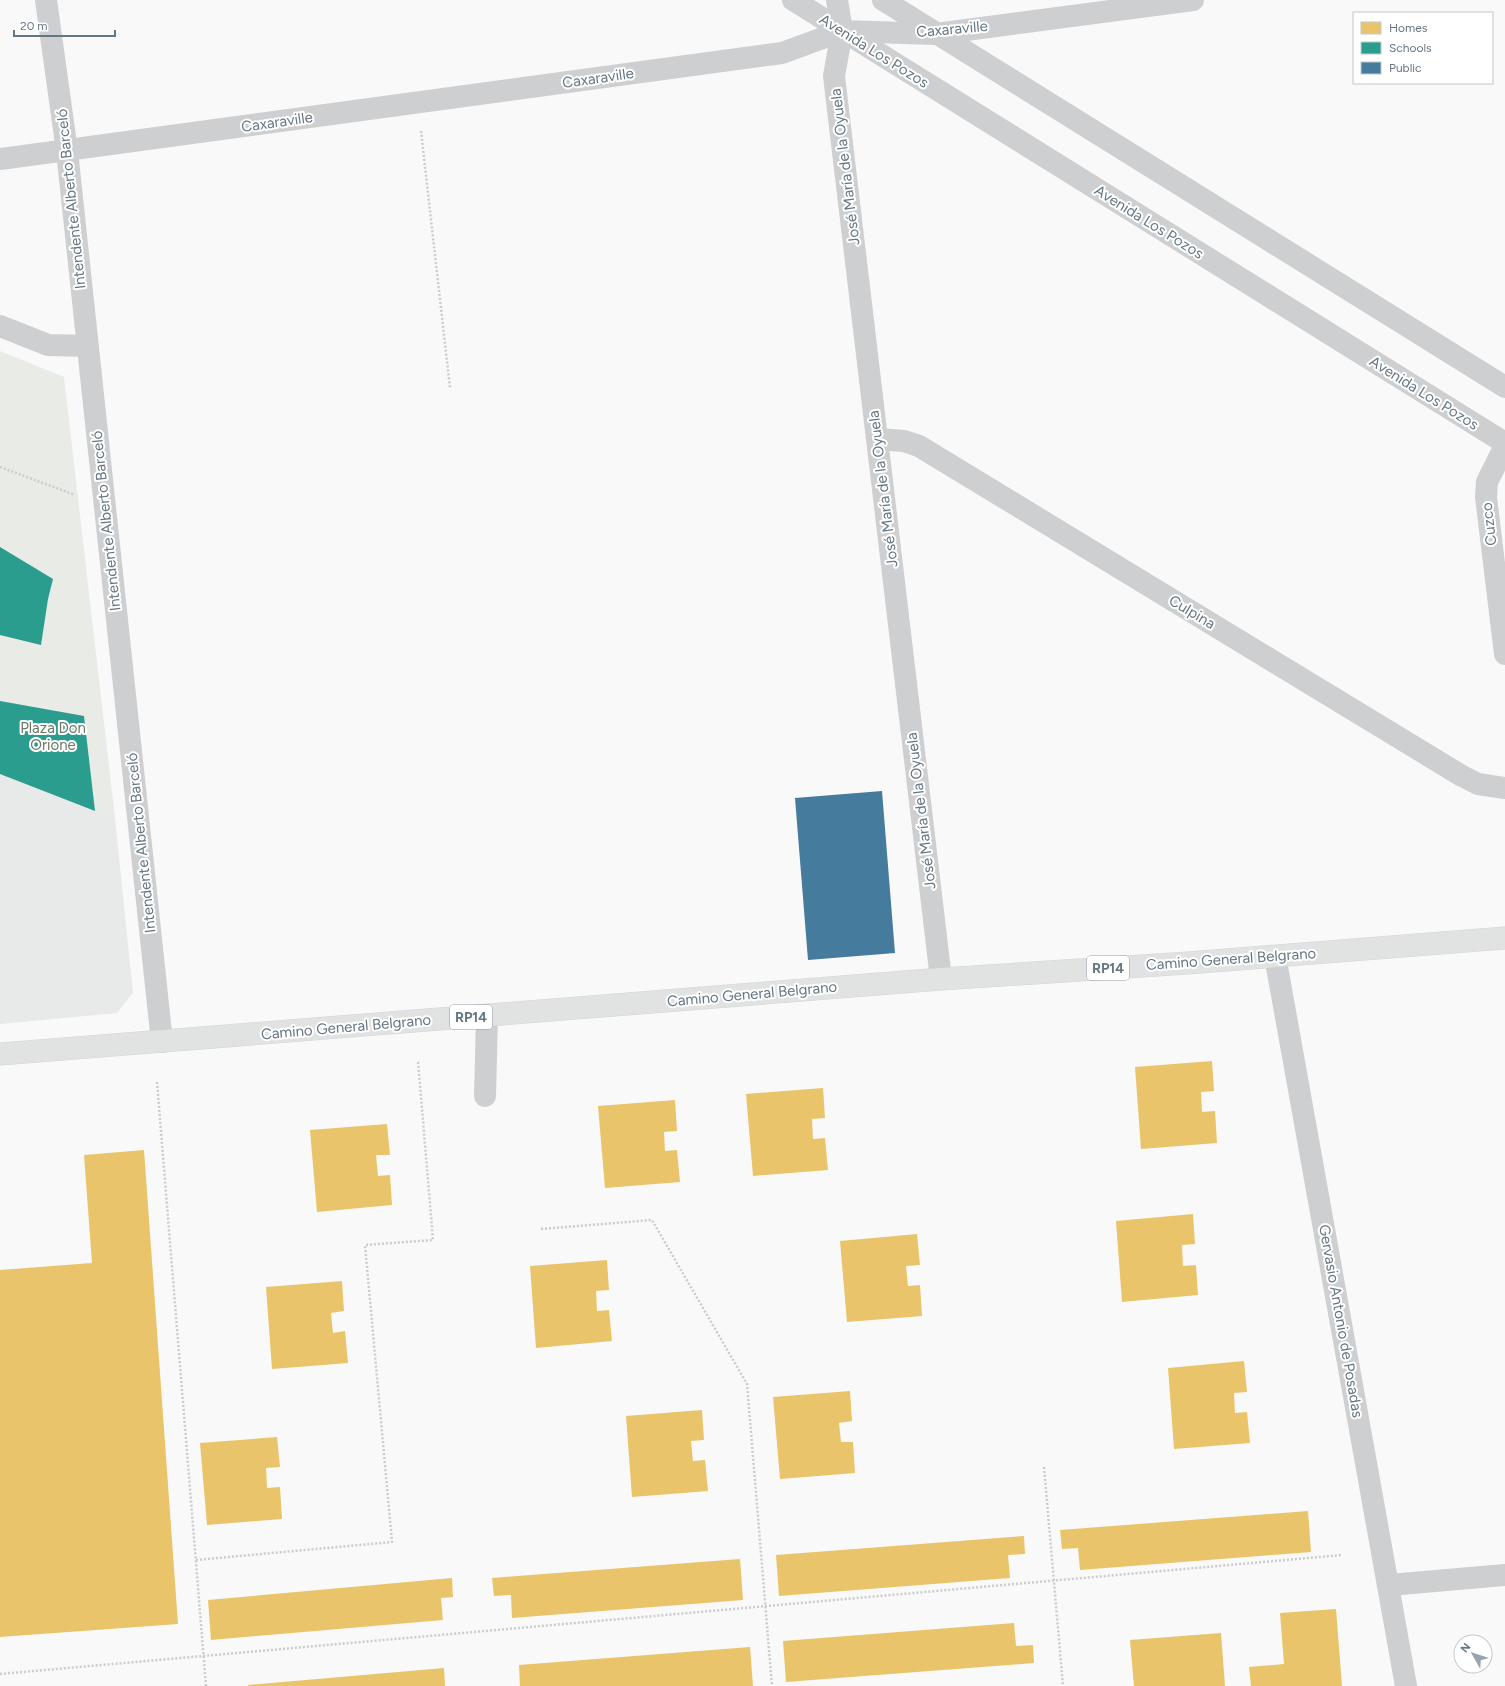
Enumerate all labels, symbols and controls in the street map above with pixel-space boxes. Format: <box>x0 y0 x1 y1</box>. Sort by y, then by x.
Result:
street label: Avenida Los Pozos <box>816 10 932 92</box>
scale bar <box>14 12 115 38</box>
legend <box>1353 12 1493 84</box>
street label: Caxaraville <box>915 17 989 41</box>
text: 20 m <box>20 19 48 33</box>
text: Homes <box>1389 21 1428 35</box>
text: Schools <box>1389 41 1432 55</box>
text: Public <box>1389 61 1422 75</box>
street label: Caxaraville <box>561 64 635 92</box>
street label: José María de la Oyuela <box>826 88 864 246</box>
street label: Intendente Alberto Barceló <box>53 108 89 290</box>
street label: Caxaraville <box>240 108 314 136</box>
street label: Avenida Los Pozos <box>1091 181 1207 263</box>
street label: Avenida Los Pozos <box>1366 352 1482 434</box>
street label: José María de la Oyuela <box>864 410 902 568</box>
street label: Intendente Alberto Barceló <box>88 430 124 612</box>
street label: Cuzco <box>1477 501 1501 547</box>
street label: Culpina <box>1166 591 1218 633</box>
park label: Plaza Don Orione <box>20 719 86 754</box>
street label: José María de la Oyuela <box>902 732 940 890</box>
street label: Intendente Alberto Barceló <box>123 752 159 934</box>
street label: Camino General Belgrano <box>1145 944 1317 974</box>
road number: RP14 <box>1087 956 1129 980</box>
street label: Camino General Belgrano <box>666 978 838 1010</box>
road number: RP14 <box>450 1005 492 1029</box>
street label: Camino General Belgrano <box>260 1011 432 1043</box>
street label: Gervasio Antonio de Posadas <box>1315 1223 1367 1419</box>
north arrow <box>1453 1634 1493 1674</box>
text: N <box>1458 1641 1473 1655</box>

